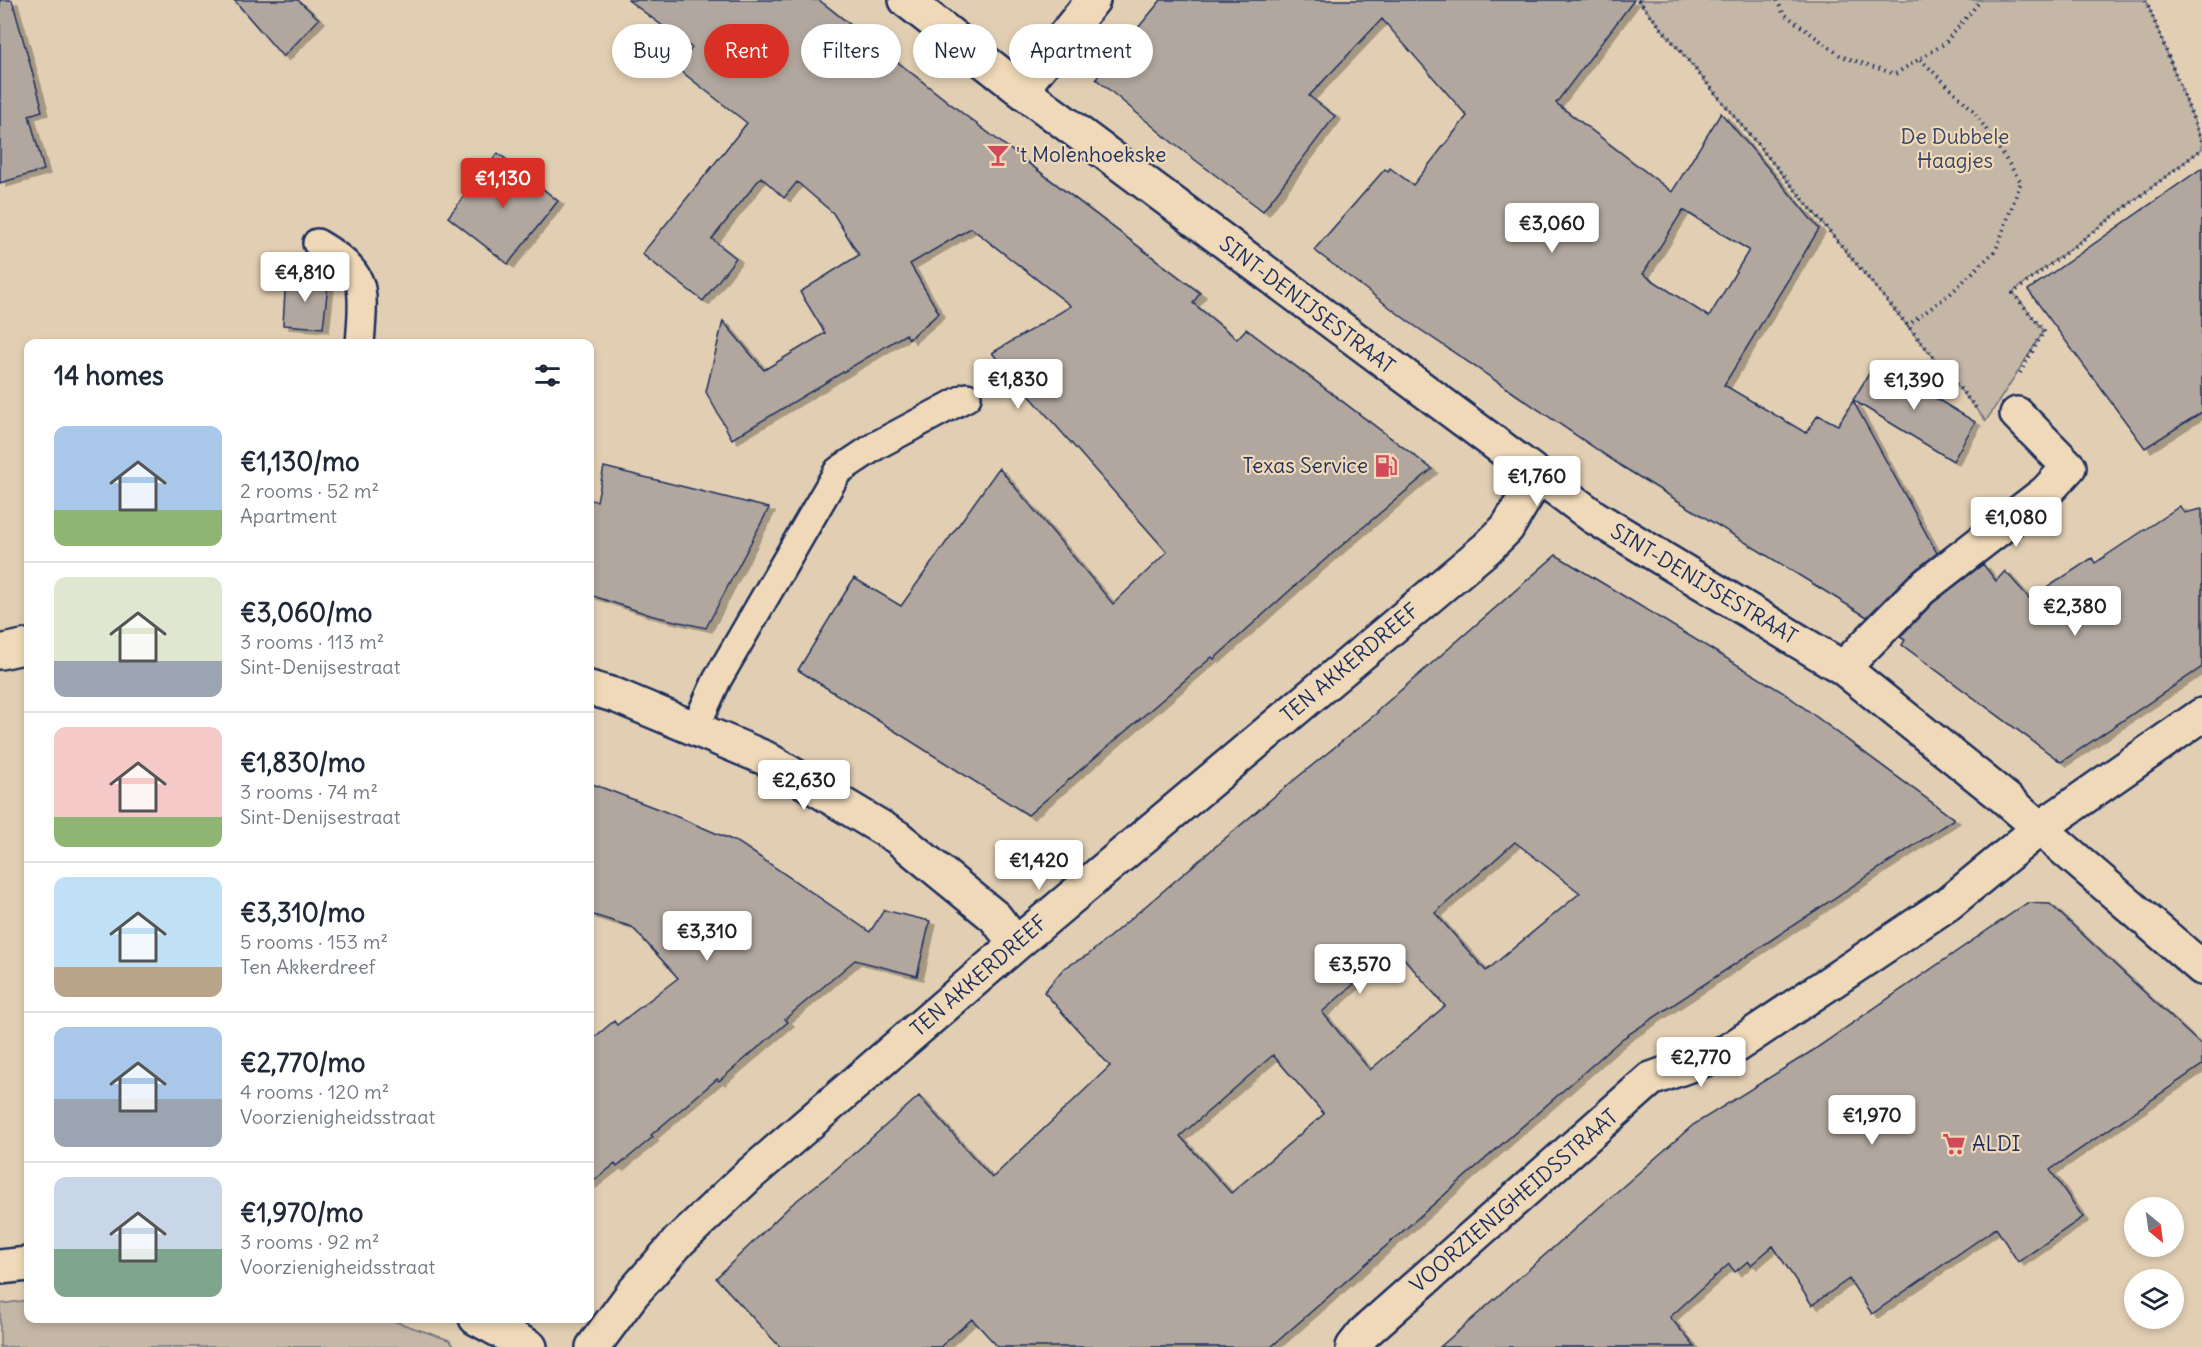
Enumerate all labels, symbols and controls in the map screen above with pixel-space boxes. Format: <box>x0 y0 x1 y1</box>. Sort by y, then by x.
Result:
chip: Buy <box>612 24 692 78</box>
chip: Rent <box>704 24 789 78</box>
chip: Filters <box>801 24 901 78</box>
chip: New <box>913 24 997 78</box>
chip: Apartment <box>1009 24 1153 78</box>
park label: De Dubbele Haagjes <box>1901 123 2009 174</box>
place label: 't Molenhoekske <box>1016 141 1166 168</box>
bar icon: 't Molenhoekske <box>985 142 1011 168</box>
pin: €1,130 <box>454 158 552 209</box>
text: €1,130 <box>475 165 531 190</box>
pin: €3,060 <box>1503 203 1601 254</box>
text: €3,060 <box>1519 210 1585 235</box>
street label: SINT-DENIJSESTRAAT <box>1214 230 1401 380</box>
pin: €4,810 <box>256 252 354 303</box>
text: €4,810 <box>274 259 336 284</box>
text: 14 homes <box>54 359 164 392</box>
icon: filters <box>531 359 564 392</box>
pin: €1,830 <box>969 359 1067 410</box>
pin: €1,390 <box>1865 360 1963 411</box>
text: €1,830 <box>988 366 1048 391</box>
text: €1,390 <box>1884 367 1944 392</box>
text: €1,130/mo <box>240 445 360 478</box>
icon: home <box>102 450 174 522</box>
place label: Texas Service <box>1243 452 1368 479</box>
fuel station icon: Texas Service <box>1373 453 1399 479</box>
pin: €1,760 <box>1488 456 1586 507</box>
text: €1,760 <box>1507 463 1567 488</box>
text: 2 rooms · 52 m² <box>240 478 379 503</box>
pin: €1,080 <box>1967 497 2065 548</box>
text: Apartment <box>240 503 337 528</box>
text: €1,080 <box>1985 504 2047 529</box>
street label: SINT-DENIJSESTRAAT <box>1606 517 1803 650</box>
pin: €2,380 <box>2026 586 2124 637</box>
text: €2,380 <box>2043 593 2107 618</box>
text: €3,060/mo <box>240 596 372 629</box>
street label: TEN AKKERDREEF <box>1275 597 1424 728</box>
icon: home <box>102 601 174 673</box>
text: 3 rooms · 113 m² <box>240 629 384 654</box>
text: Sint-Denijsestraat <box>240 654 401 679</box>
text: €1,830/mo <box>240 746 365 779</box>
icon: home <box>102 751 174 823</box>
pin: €2,630 <box>755 760 853 811</box>
text: €2,630 <box>772 767 836 792</box>
text: 3 rooms · 74 m² <box>240 779 378 804</box>
text: Sint-Denijsestraat <box>240 804 401 829</box>
pin: €1,420 <box>990 840 1088 891</box>
text: €1,420 <box>1009 847 1069 872</box>
text: €3,310/mo <box>240 896 365 929</box>
icon: home <box>102 901 174 973</box>
street label: TEN AKKERDREEF <box>905 909 1053 1042</box>
pin: €3,310 <box>658 911 756 962</box>
text: €3,310 <box>677 918 737 943</box>
text: 5 rooms · 153 m² <box>240 929 388 954</box>
pin: €3,570 <box>1311 944 1409 995</box>
text: €3,570 <box>1329 951 1391 976</box>
text: Ten Akkerdreef <box>240 954 375 979</box>
pin: €2,770 <box>1652 1037 1750 1088</box>
text: €2,770 <box>1671 1044 1731 1069</box>
text: €2,770/mo <box>240 1046 365 1079</box>
icon: home <box>102 1051 174 1123</box>
text: 4 rooms · 120 m² <box>240 1079 389 1104</box>
pin: €1,970 <box>1823 1095 1921 1146</box>
text: €1,970 <box>1842 1102 1902 1127</box>
street label: VOORZIENIGHEIDSSTRAAT <box>1404 1103 1623 1298</box>
text: Voorzienigheidsstraat <box>240 1104 435 1129</box>
place label: ALDI <box>1972 1130 2021 1157</box>
supermarket icon: ALDI <box>1941 1131 1967 1157</box>
text: €1,970/mo <box>240 1196 363 1229</box>
north arrow <box>2124 1197 2184 1257</box>
map controls <box>2124 1197 2184 1329</box>
icon: home <box>102 1201 174 1273</box>
text: 3 rooms · 92 m² <box>240 1229 379 1254</box>
text: Voorzienigheidsstraat <box>240 1254 435 1279</box>
button: layers <box>2124 1269 2184 1329</box>

